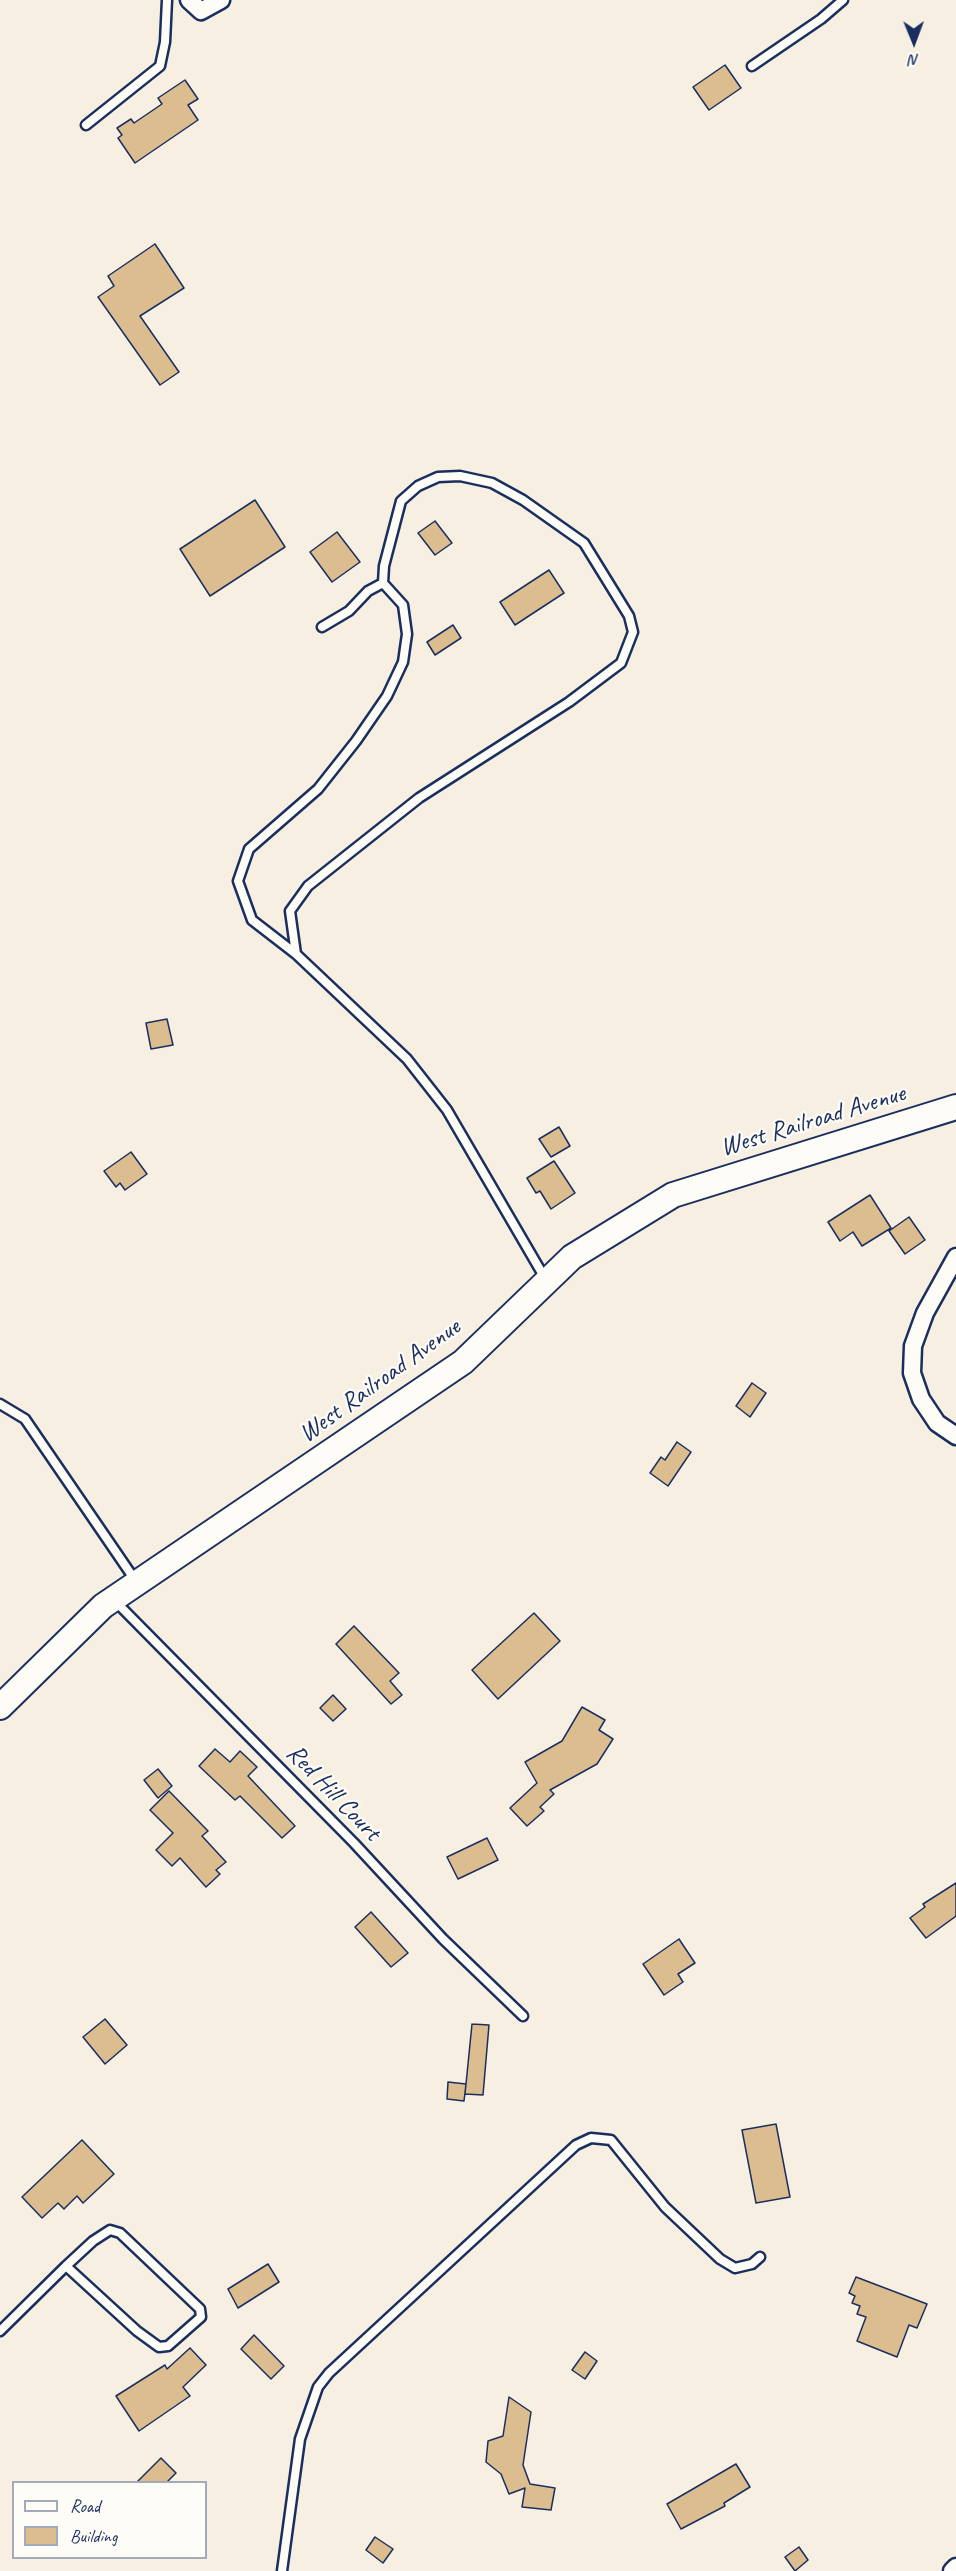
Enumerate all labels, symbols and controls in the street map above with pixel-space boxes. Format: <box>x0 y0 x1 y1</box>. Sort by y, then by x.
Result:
north arrow <box>884 12 944 72</box>
text: N <box>909 50 919 70</box>
street label: West Railroad Avenue <box>717 1078 909 1164</box>
street label: West Railroad Avenue <box>293 1312 467 1450</box>
street label: Red Hill Court <box>279 1738 387 1848</box>
legend <box>12 2481 207 2559</box>
text: Road <box>70 2495 100 2517</box>
text: Building <box>70 2525 117 2547</box>

